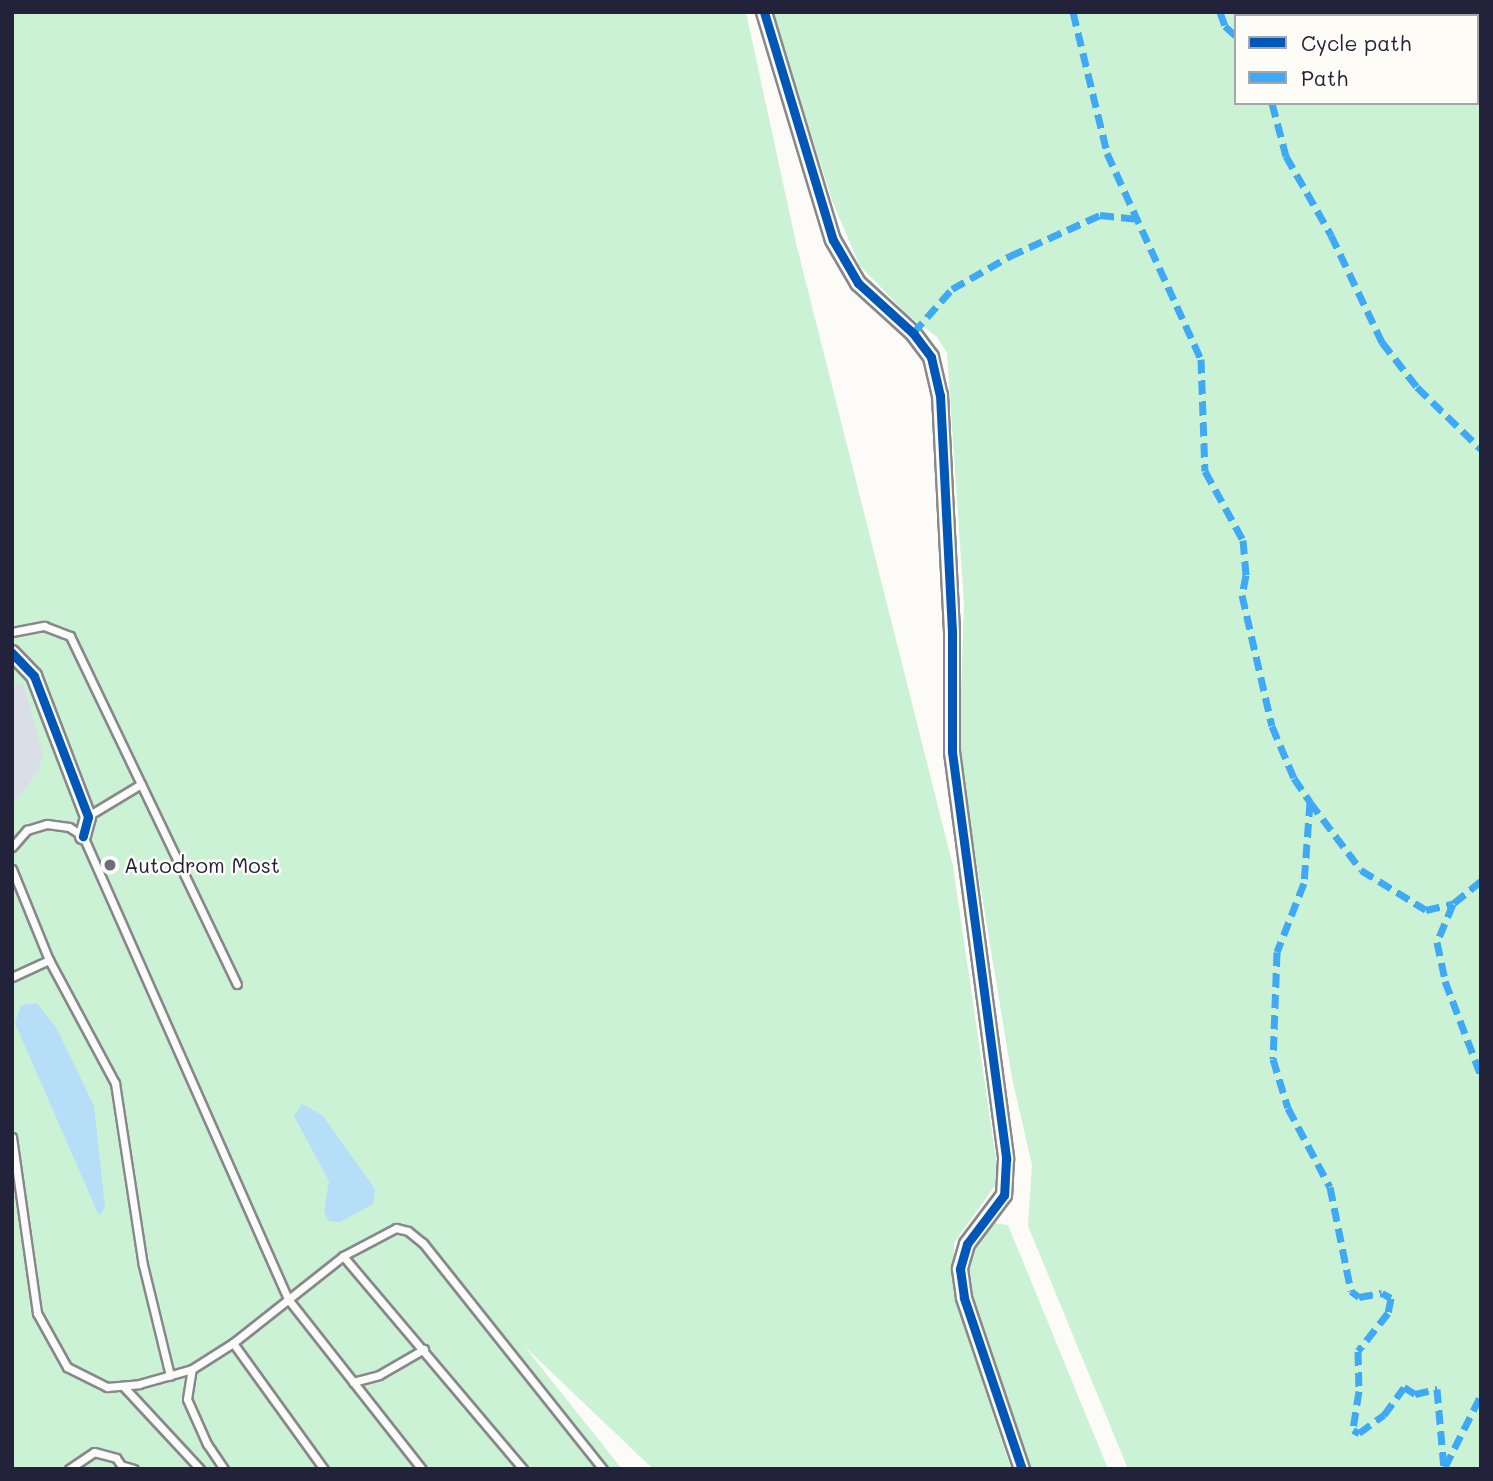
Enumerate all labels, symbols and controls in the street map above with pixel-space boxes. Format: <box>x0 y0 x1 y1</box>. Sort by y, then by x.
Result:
legend <box>1234 14 1479 105</box>
text: Cycle path <box>1301 29 1411 56</box>
text: Path <box>1301 64 1348 91</box>
place label: Autodrom Most <box>124 852 280 878</box>
marker: Autodrom Most <box>102 857 118 873</box>

